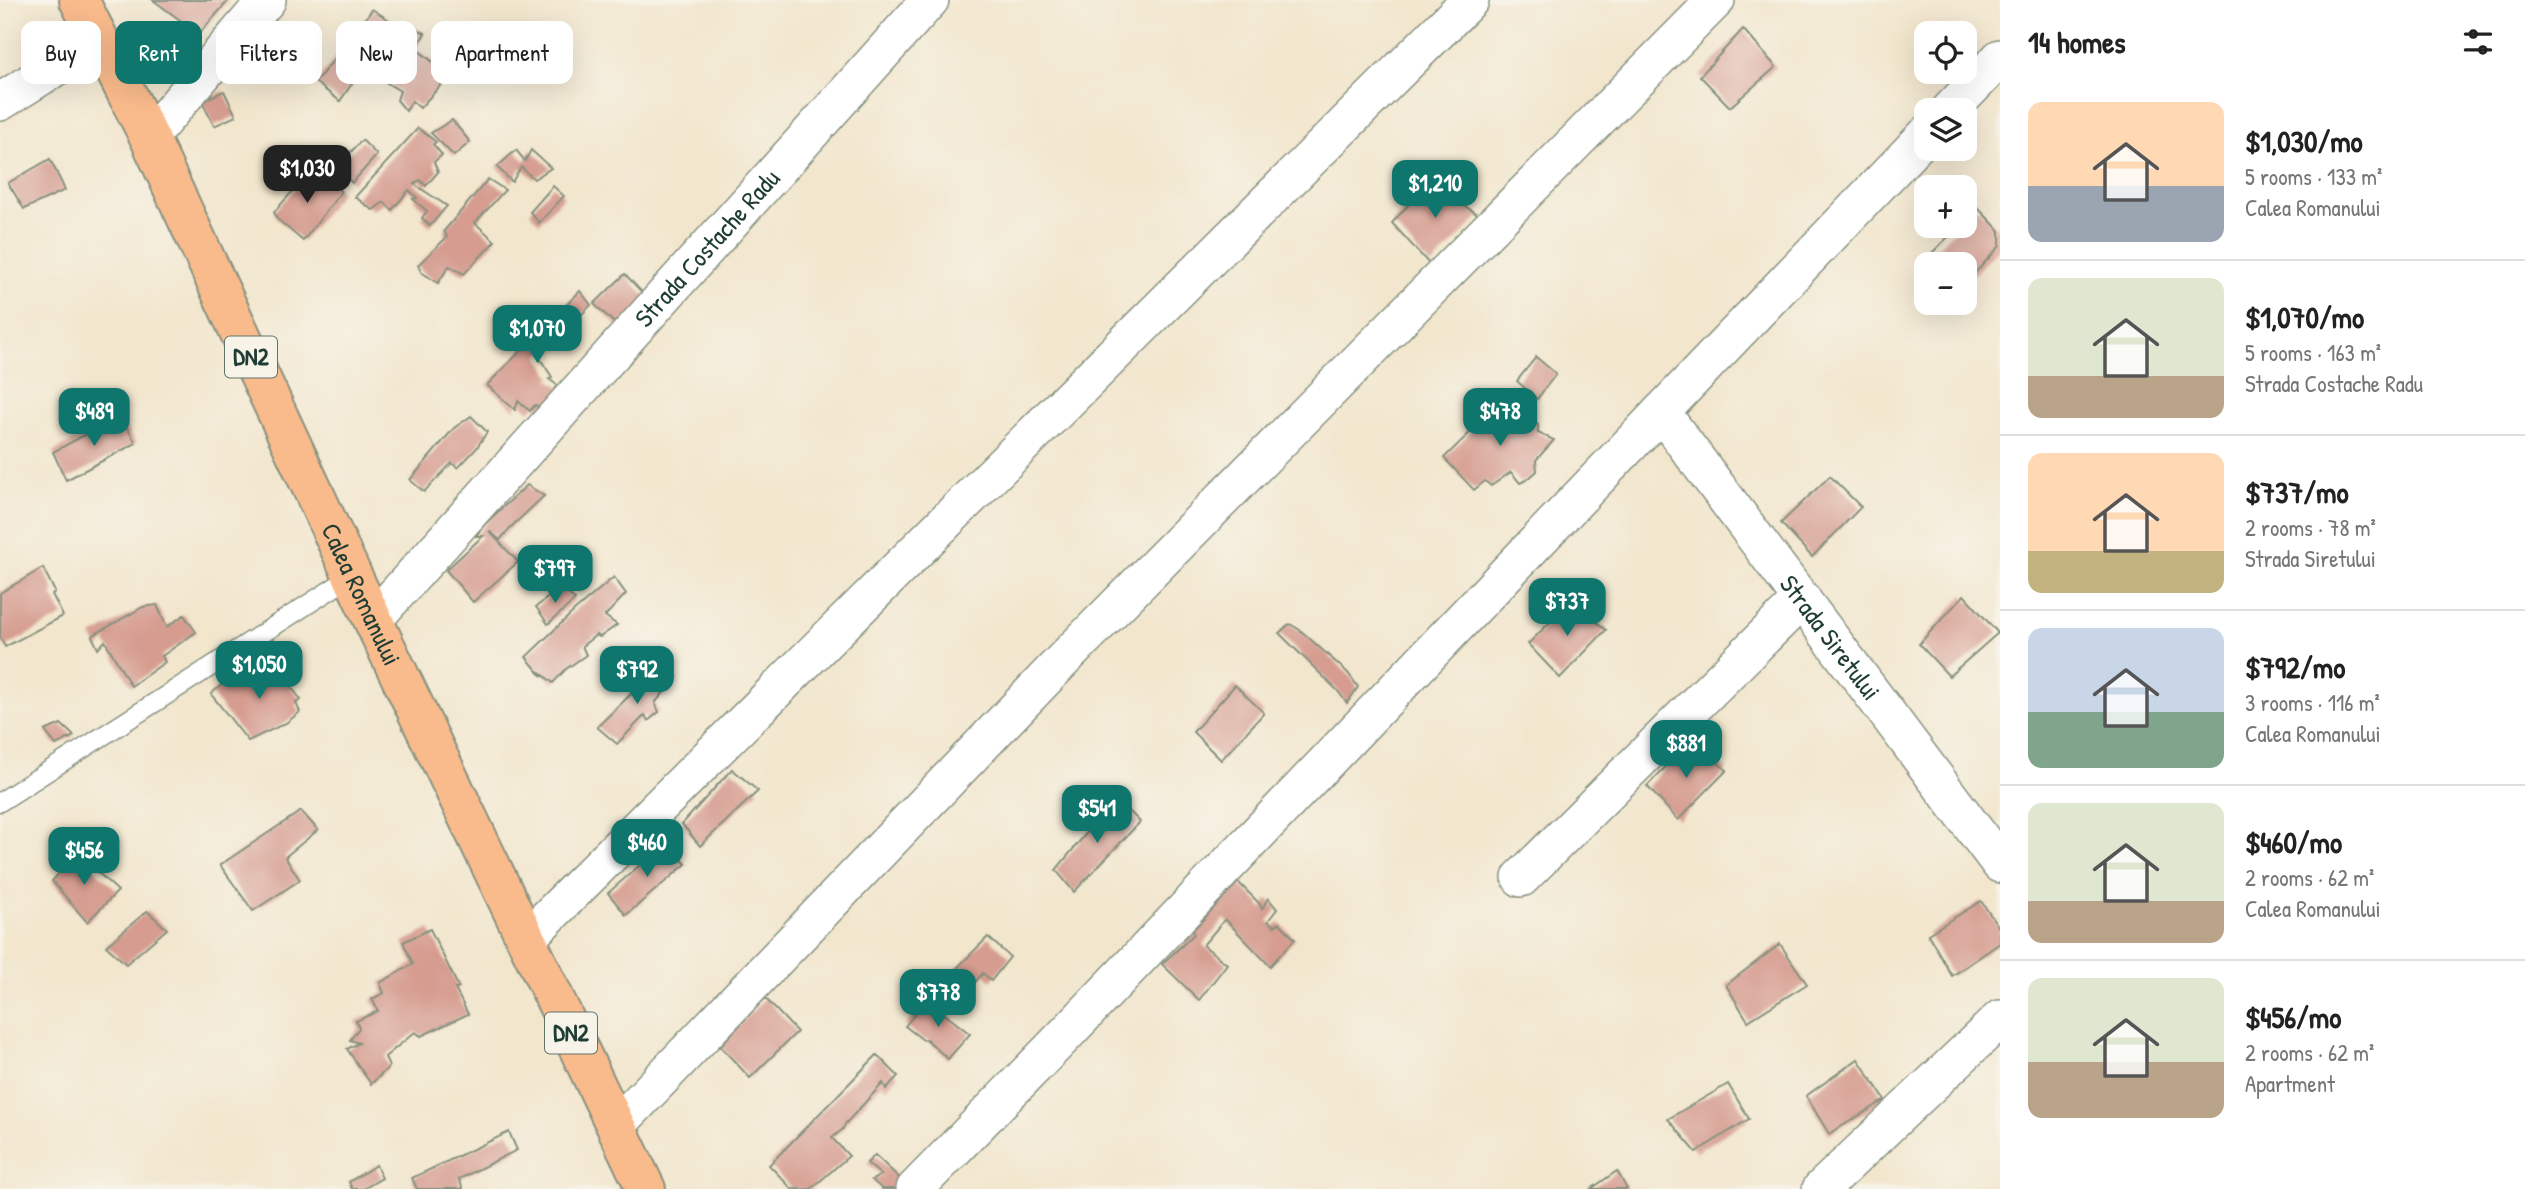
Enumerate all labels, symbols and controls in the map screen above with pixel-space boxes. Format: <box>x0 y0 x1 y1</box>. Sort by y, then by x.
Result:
chip: Buy <box>21 21 101 84</box>
chip: Rent <box>115 21 202 84</box>
chip: Filters <box>216 21 322 84</box>
chip: New <box>336 21 417 84</box>
chip: Apartment <box>431 21 573 84</box>
map controls <box>1914 21 1977 315</box>
button: locate <box>1914 21 1977 84</box>
text: 14 homes <box>2028 22 2126 62</box>
icon: filters <box>2459 23 2497 61</box>
button: layers <box>1914 98 1977 161</box>
text: $1,030/mo <box>2245 121 2363 161</box>
icon: home <box>2084 130 2168 214</box>
pin: $1,030 <box>250 146 364 205</box>
text: $1,030 <box>279 152 335 183</box>
pin: $1,210 <box>1378 160 1492 220</box>
street label: Strada Costache Radu <box>627 161 787 334</box>
text: 5 rooms · 133 m² <box>2245 161 2382 192</box>
text: $1,210 <box>1408 167 1462 198</box>
button: + <box>1914 175 1977 238</box>
text: Calea Romanului <box>2245 192 2381 223</box>
button: − <box>1914 252 1977 315</box>
text: $1,070/mo <box>2245 297 2364 337</box>
pin: $1,070 <box>480 306 594 365</box>
icon: home <box>2084 306 2168 390</box>
text: $1,070 <box>509 312 565 343</box>
road number: DN2 <box>225 336 277 378</box>
text: 5 rooms · 163 m² <box>2245 337 2381 368</box>
text: Strada Costache Radu <box>2245 368 2423 399</box>
pin: $489 <box>53 388 135 448</box>
pin: $478 <box>1459 388 1541 448</box>
text: $489 <box>75 395 113 426</box>
text: $478 <box>1479 395 1521 426</box>
text: $737/mo <box>2245 472 2349 512</box>
icon: home <box>2084 481 2168 565</box>
text: 2 rooms · 78 m² <box>2245 512 2376 543</box>
street label: Calea Romanului <box>313 517 410 671</box>
text: Strada Siretului <box>2245 543 2376 574</box>
pin: $797 <box>514 546 596 605</box>
text: $797 <box>534 552 576 583</box>
street label: Strada Siretului <box>1772 568 1889 707</box>
pin: $737 <box>1526 578 1608 638</box>
text: $737 <box>1545 585 1589 616</box>
pin: $1,050 <box>202 642 316 701</box>
pin: $792 <box>596 646 678 706</box>
text: $792/mo <box>2245 647 2345 687</box>
text: $1,050 <box>232 648 287 679</box>
text: $792 <box>616 653 658 684</box>
icon: home <box>2084 656 2168 740</box>
text: 3 rooms · 116 m² <box>2245 687 2380 718</box>
text: Calea Romanului <box>2245 718 2381 749</box>
pin: $881 <box>1645 720 1727 780</box>
text: $881 <box>1666 727 1706 758</box>
pin: $541 <box>1056 786 1138 845</box>
text: $541 <box>1078 792 1116 823</box>
pin: $460 <box>606 820 688 879</box>
text: $460/mo <box>2245 822 2342 862</box>
text: $460 <box>627 826 667 857</box>
pin: $456 <box>43 828 125 887</box>
icon: home <box>2084 831 2168 915</box>
text: $456 <box>64 834 104 865</box>
text: 2 rooms · 62 m² <box>2245 862 2374 893</box>
text: Calea Romanului <box>2245 893 2381 924</box>
pin: $778 <box>897 970 979 1029</box>
text: $778 <box>916 976 960 1007</box>
text: $456/mo <box>2245 997 2341 1037</box>
icon: home <box>2084 1006 2168 1090</box>
road number: DN2 <box>545 1013 597 1054</box>
text: 2 rooms · 62 m² <box>2245 1037 2374 1068</box>
text: Apartment <box>2245 1068 2335 1099</box>

